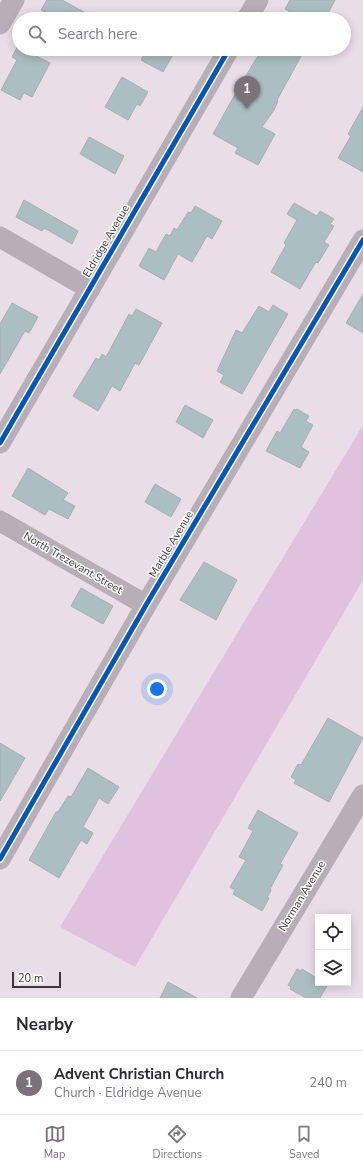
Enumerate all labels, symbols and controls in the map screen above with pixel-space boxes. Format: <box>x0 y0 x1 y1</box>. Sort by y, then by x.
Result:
search box <box>12 12 351 56</box>
icon: search <box>26 23 48 45</box>
text: Search here <box>58 24 138 44</box>
pin: 1 <box>234 76 260 109</box>
street label: Eldridge Avenue <box>79 202 133 280</box>
street label: Marble Avenue <box>145 508 197 580</box>
street label: North Trezevant Street <box>21 529 125 598</box>
your location <box>147 679 167 699</box>
street label: Norman Avenue <box>275 858 329 934</box>
map controls <box>315 914 351 986</box>
button: locate <box>315 914 351 950</box>
button: layers <box>315 950 351 986</box>
scale bar <box>12 970 61 989</box>
text: 20 m <box>18 971 43 986</box>
text: Nearby <box>16 1013 73 1036</box>
text: Advent Christian Church <box>54 1064 224 1084</box>
text: 1 <box>25 1074 33 1092</box>
text: 240 m <box>309 1074 347 1092</box>
text: Church · Eldridge Avenue <box>54 1084 201 1102</box>
tab: Map <box>44 1123 66 1162</box>
tab: Directions <box>153 1123 202 1162</box>
tab: Saved <box>289 1123 319 1162</box>

